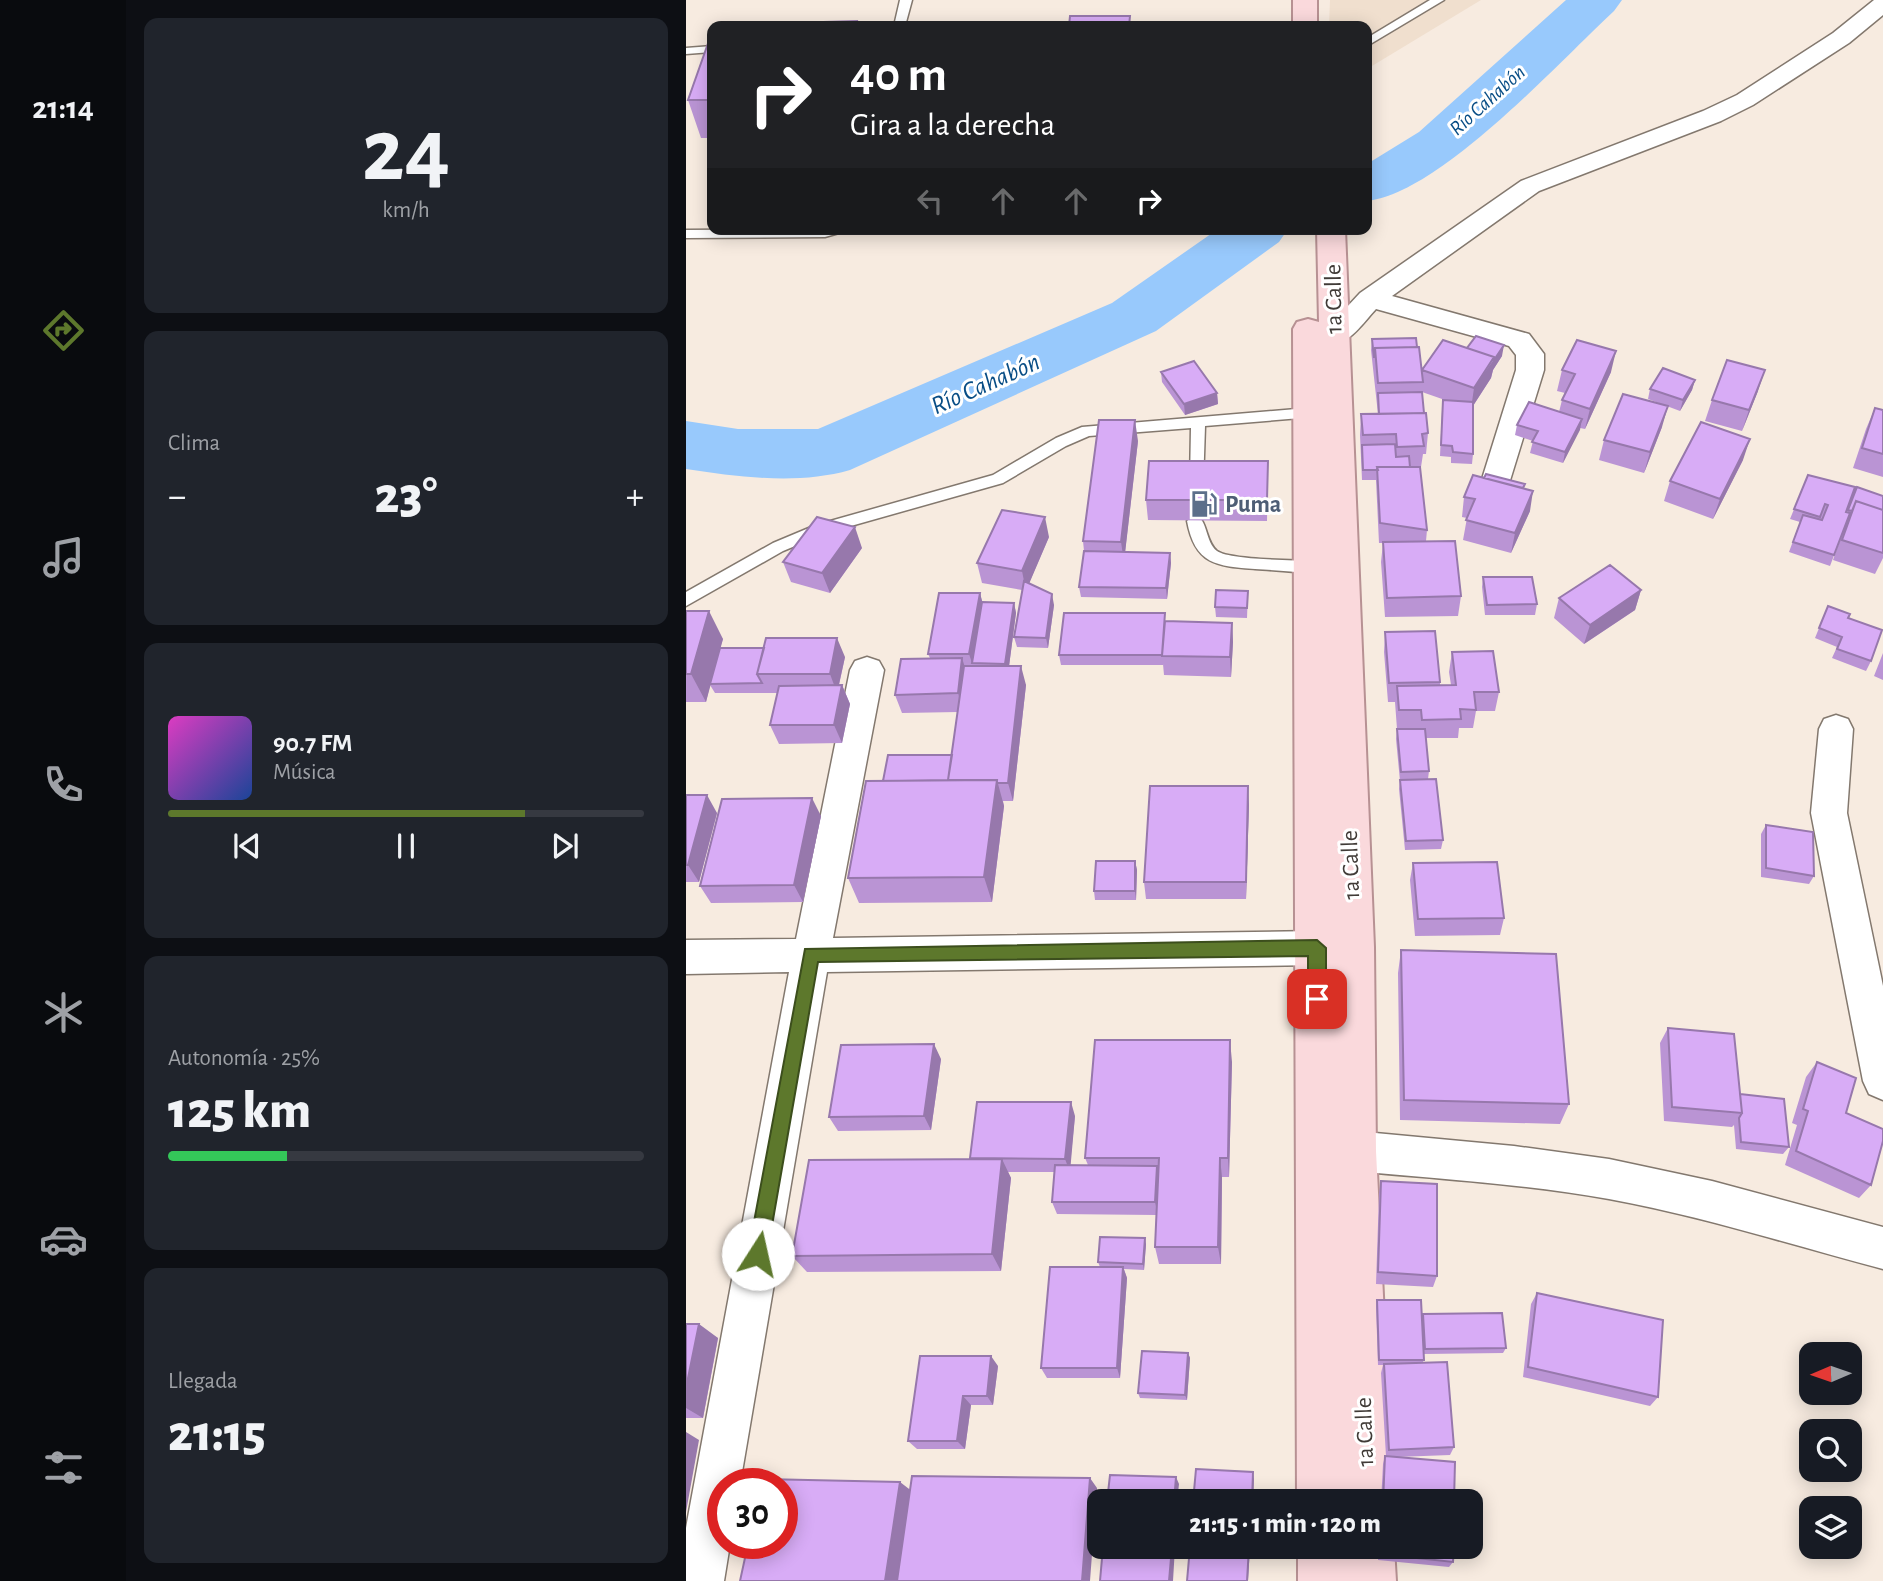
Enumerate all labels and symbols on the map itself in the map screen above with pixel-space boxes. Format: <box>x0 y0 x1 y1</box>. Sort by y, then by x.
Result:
water label: Río Cahabón <box>1446 61 1529 139</box>
street label: 1a Calle <box>1321 264 1347 334</box>
water label: Río Cahabón <box>927 349 1044 419</box>
fuel station icon: Puma <box>1189 489 1219 519</box>
place label: Puma <box>1225 493 1281 517</box>
street label: 1a Calle <box>1338 830 1364 900</box>
pin <box>1287 969 1347 1029</box>
position arrow <box>721 1217 795 1291</box>
north arrow <box>1799 1342 1862 1405</box>
street label: 1a Calle <box>1352 1397 1378 1467</box>
speed limit sign: 30 <box>707 1468 798 1559</box>

